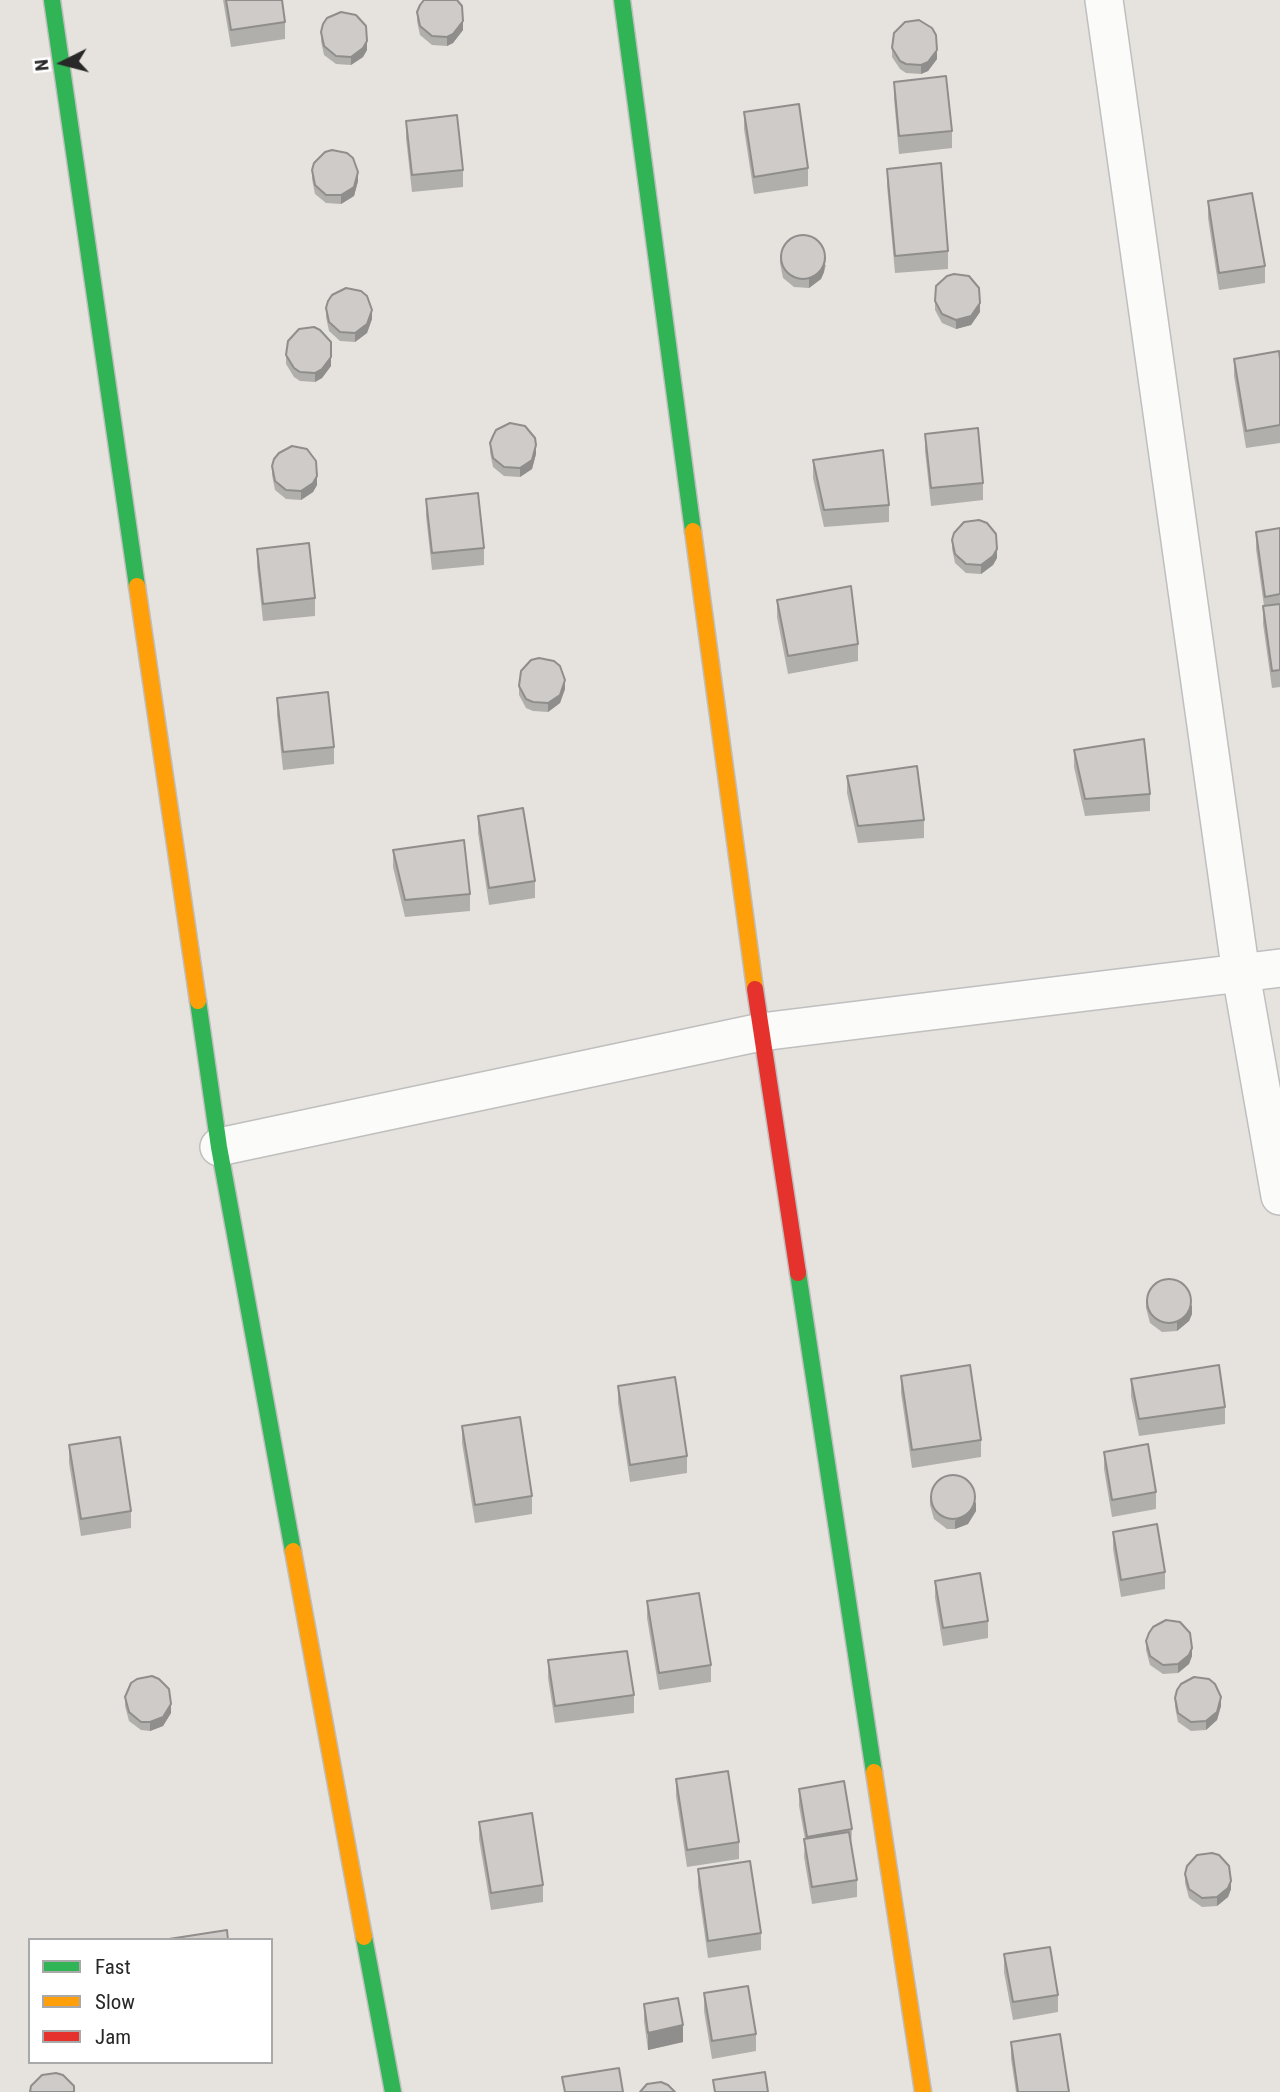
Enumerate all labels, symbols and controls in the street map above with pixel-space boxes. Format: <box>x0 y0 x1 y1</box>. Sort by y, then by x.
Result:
north arrow <box>28 28 98 98</box>
text: N <box>30 58 54 72</box>
legend <box>28 1938 273 2064</box>
text: Fast <box>95 1955 131 1979</box>
text: Slow <box>95 1990 135 2014</box>
text: Jam <box>95 2025 131 2049</box>

